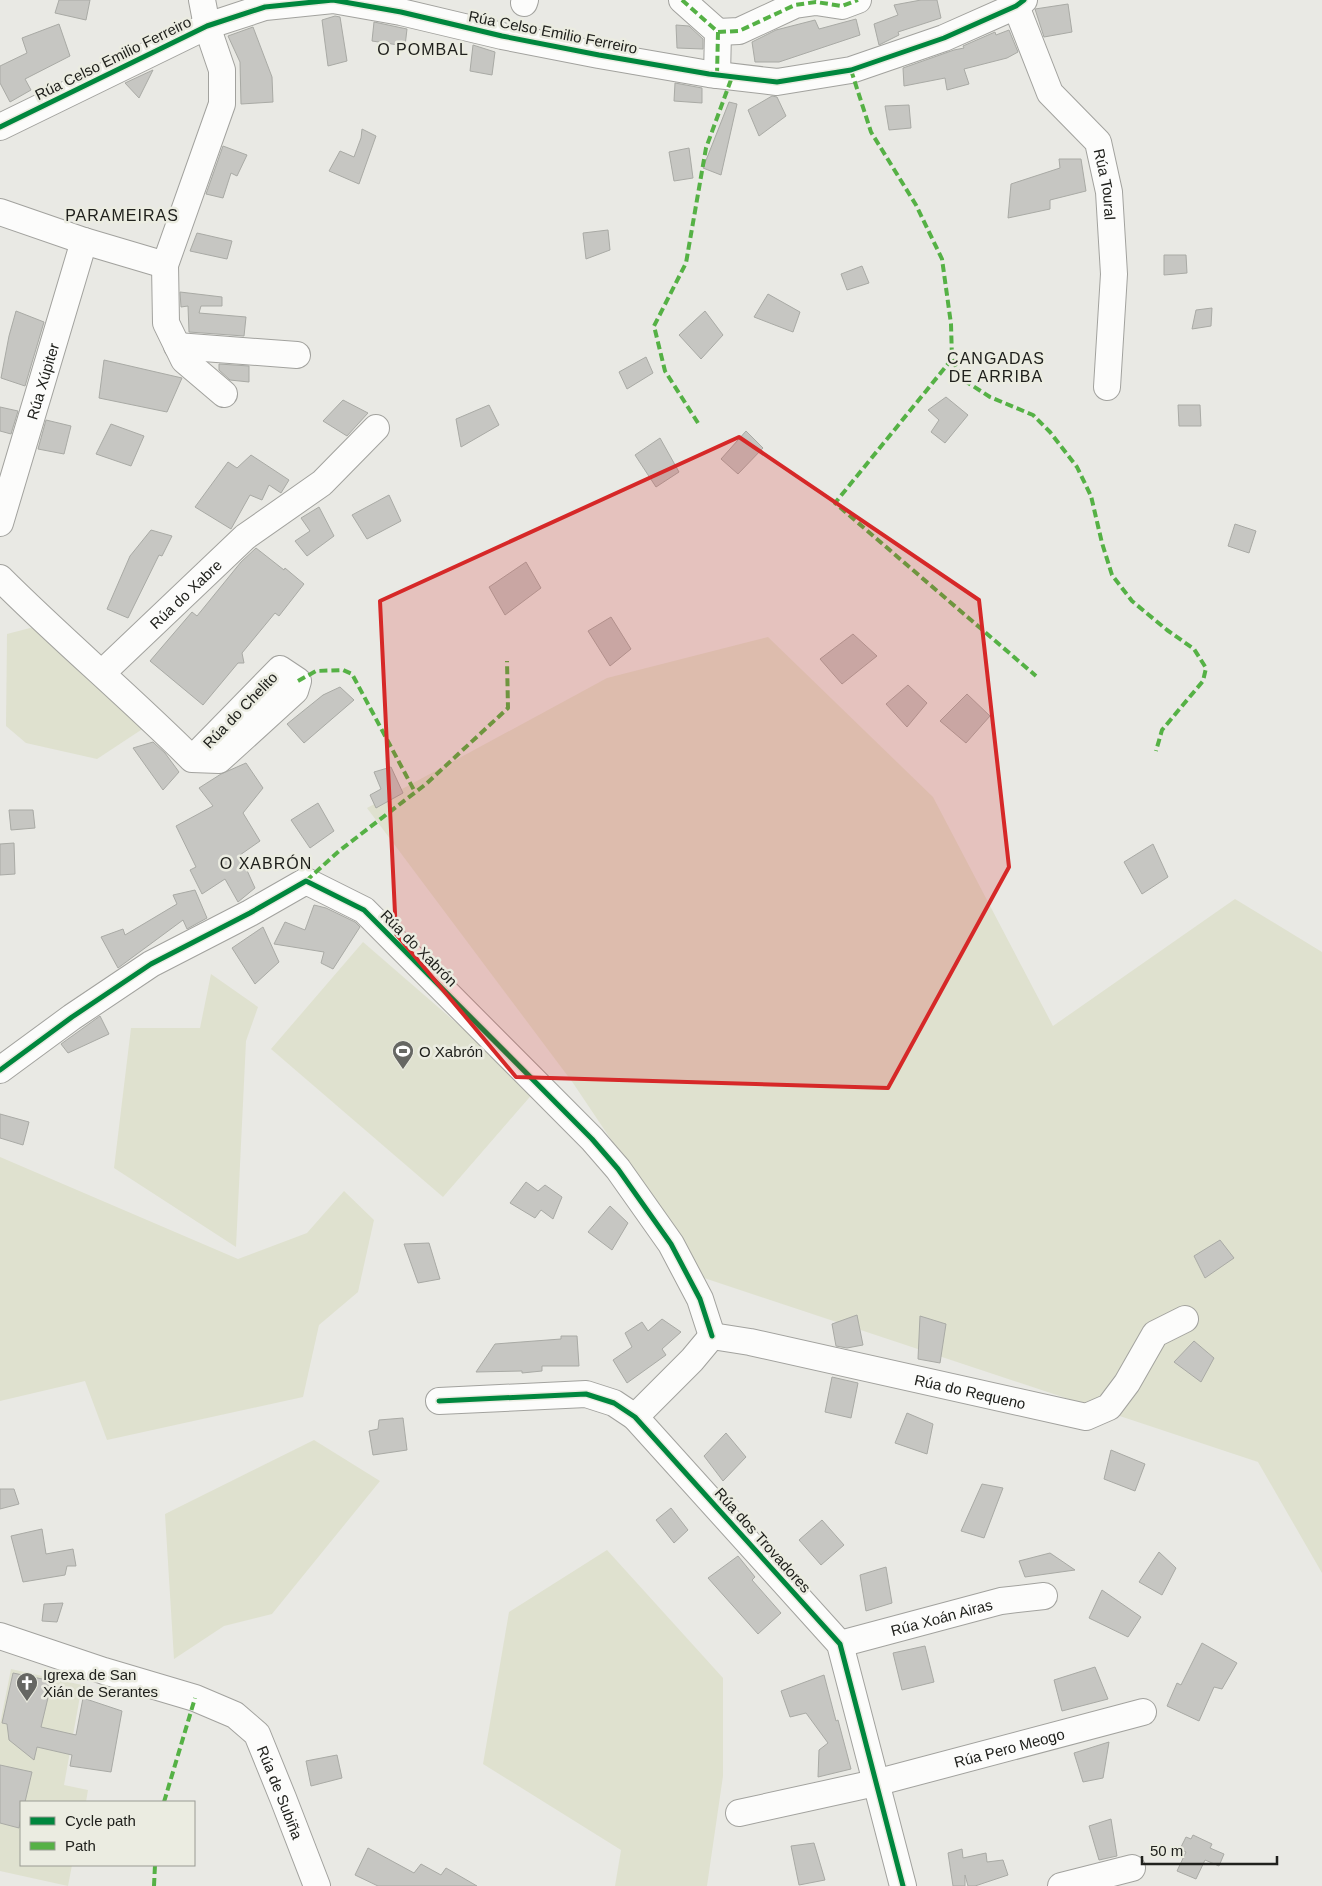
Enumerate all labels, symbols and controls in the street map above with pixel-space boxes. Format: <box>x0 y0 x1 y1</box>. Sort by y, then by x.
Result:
street label: Rúa Celso Emilio Ferreiro <box>467 7 639 57</box>
street label: Rúa Celso Emilio Ferreiro <box>32 13 194 103</box>
district label: O POMBAL <box>377 41 469 58</box>
street label: Rúa Toural <box>1091 147 1119 220</box>
district label: PARAMEIRAS <box>65 207 179 224</box>
street label: Rúa Xúpiter <box>23 341 62 422</box>
district label: CANGADAS DE ARRIBA <box>947 350 1045 385</box>
street label: Rúa do Xabre <box>146 556 225 632</box>
street label: Rúa do Chelito <box>199 668 281 752</box>
district label: O XABRÓN <box>220 854 312 872</box>
street label: Rúa do Xabrón <box>377 906 461 990</box>
sports icon: O Xabrón <box>391 1039 415 1070</box>
place label: O Xabrón <box>419 1043 483 1060</box>
street label: Rúa do Requeno <box>913 1370 1027 1412</box>
street label: Rúa dos Trovadores <box>711 1484 815 1596</box>
street label: Rúa Xoán Airas <box>889 1595 994 1639</box>
place label: Igrexa de San Xián de Serantes <box>43 1666 158 1700</box>
church icon: Igrexa de San Xián de Serantes <box>15 1671 39 1702</box>
street label: Rúa Pero Meogo <box>952 1725 1066 1770</box>
street label: Rúa de Subiña <box>254 1743 307 1842</box>
legend <box>20 1801 195 1866</box>
text: Cycle path <box>65 1812 136 1829</box>
scale bar <box>1142 1834 1277 1866</box>
text: Path <box>65 1837 96 1854</box>
text: 50 m <box>1150 1842 1183 1859</box>

